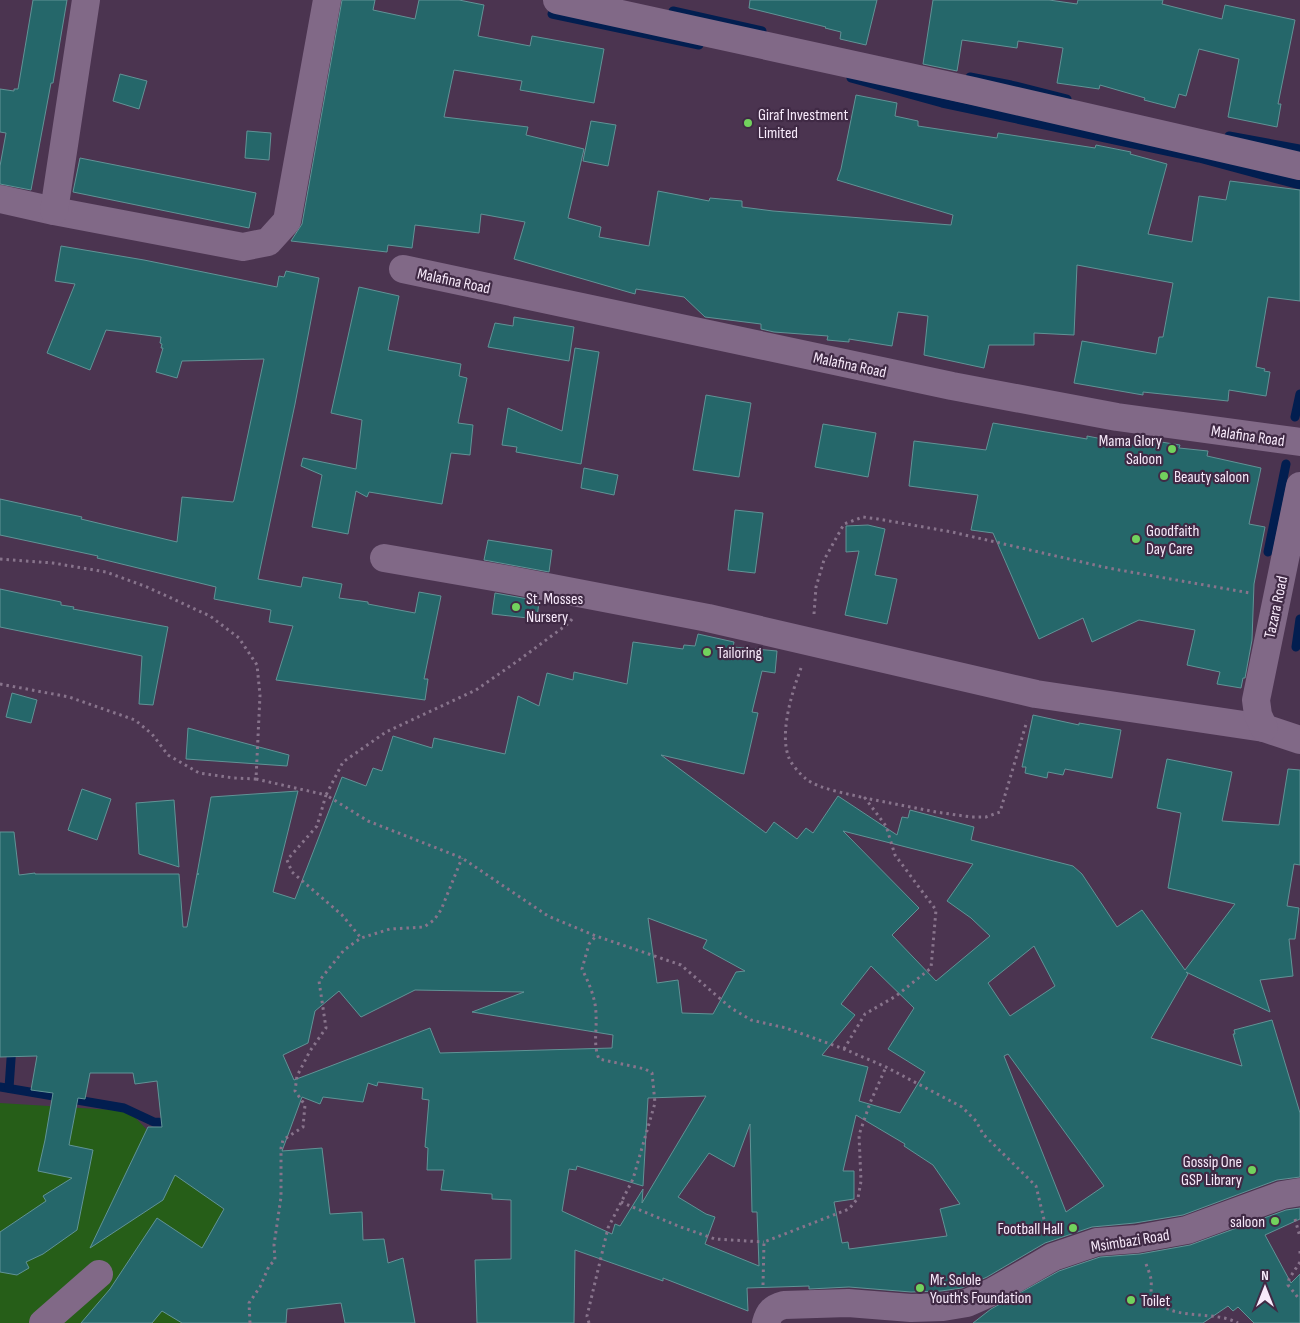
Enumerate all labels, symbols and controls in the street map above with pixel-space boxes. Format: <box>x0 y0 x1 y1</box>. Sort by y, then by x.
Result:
place label: Giraf Investment Limited <box>758 106 848 143</box>
marker: Giraf Investment Limited <box>742 117 754 129</box>
street label: Malafina Road <box>416 264 492 298</box>
street label: Malafina Road <box>812 348 888 382</box>
street label: Malafina Road <box>1210 422 1286 451</box>
place label: Mama Glory Saloon <box>1099 432 1162 469</box>
marker: Mama Glory Saloon <box>1166 443 1178 455</box>
place label: Beauty saloon <box>1174 468 1249 487</box>
marker: Beauty saloon <box>1158 470 1170 482</box>
place label: Goodfaith Day Care <box>1146 522 1199 559</box>
marker: Goodfaith Day Care <box>1130 533 1142 545</box>
street label: Tazara Road <box>1261 574 1292 640</box>
place label: St. Mosses Nursery <box>526 590 583 627</box>
marker: St. Mosses Nursery <box>510 601 522 613</box>
place label: Tailoring <box>717 644 762 663</box>
marker: Tailoring <box>701 646 713 658</box>
place label: Gossip One GSP Library <box>1181 1153 1242 1190</box>
marker: Gossip One GSP Library <box>1246 1164 1258 1176</box>
place label: saloon <box>1230 1213 1265 1232</box>
marker: saloon <box>1269 1215 1281 1227</box>
place label: Football Hall <box>997 1220 1063 1239</box>
marker: Football Hall <box>1067 1222 1079 1234</box>
street label: Msimbazi Road <box>1090 1226 1171 1257</box>
north arrow <box>1240 1263 1290 1313</box>
text: N <box>1261 1267 1269 1284</box>
place label: Mr. Solole Youth's Foundation <box>930 1271 1031 1308</box>
marker: Mr. Solole Youth's Foundation <box>914 1282 926 1294</box>
place label: Toilet <box>1141 1292 1170 1311</box>
marker: Toilet <box>1125 1294 1137 1306</box>

